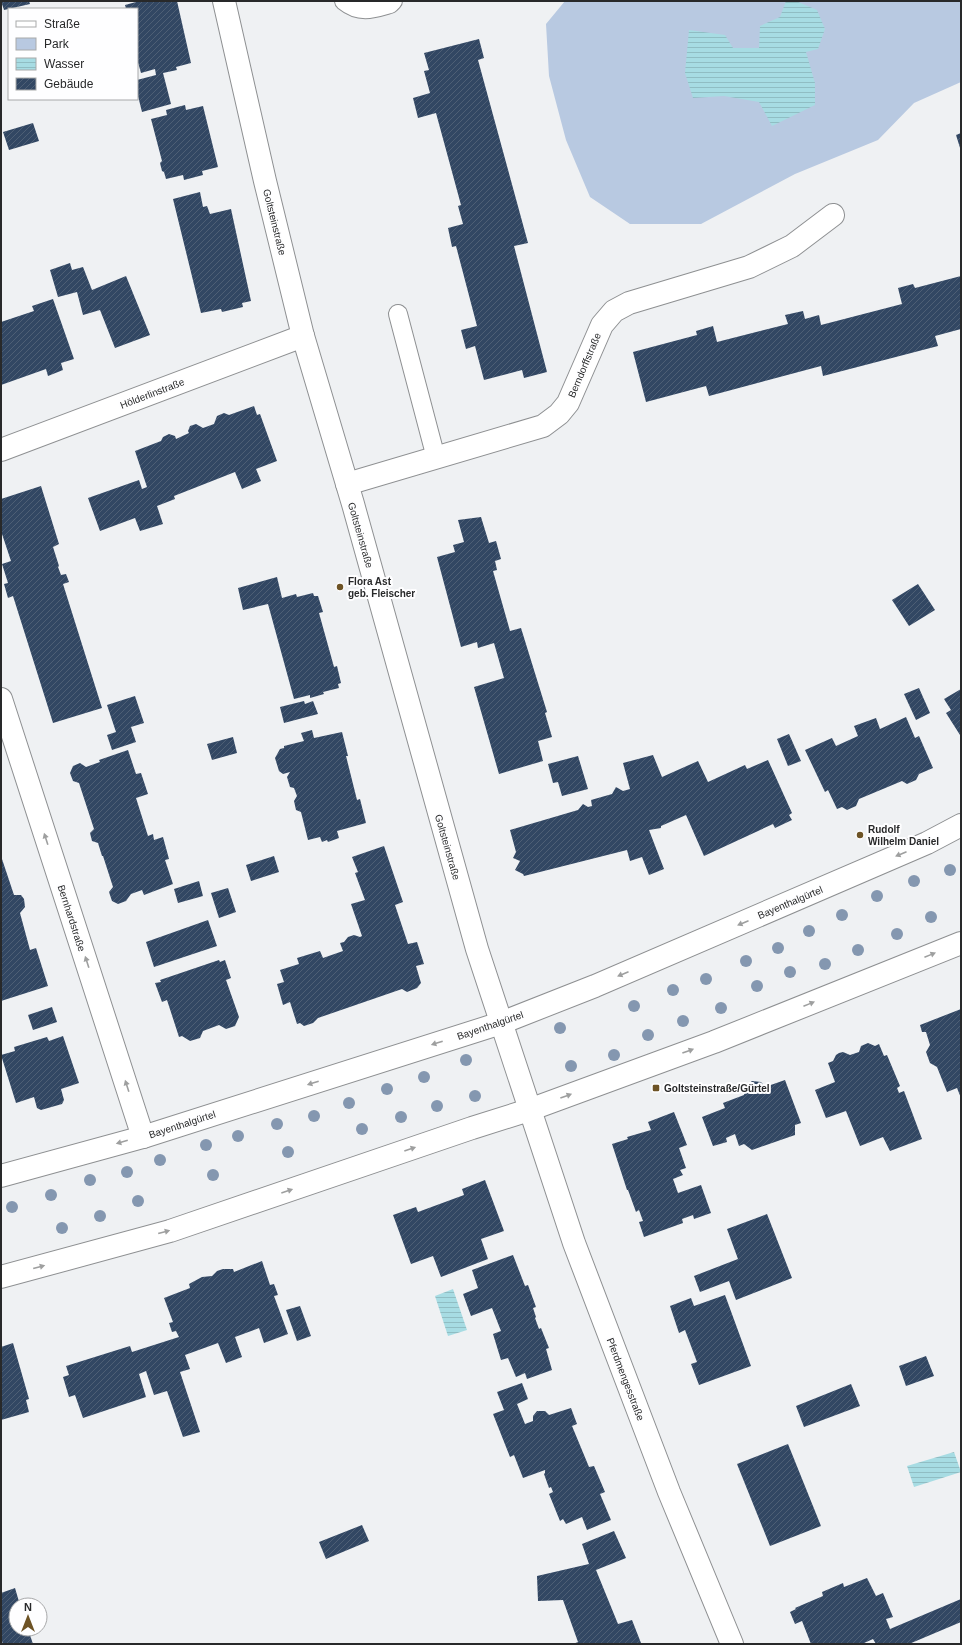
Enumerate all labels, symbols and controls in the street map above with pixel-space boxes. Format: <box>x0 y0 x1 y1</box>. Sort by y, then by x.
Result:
legend <box>8 8 138 100</box>
text: Straße <box>44 17 80 31</box>
text: Park <box>44 37 70 51</box>
text: Wasser <box>44 57 84 71</box>
text: Gebäude <box>44 77 94 91</box>
street label: Goltsteinstraße <box>261 188 288 257</box>
street label: Berndorffstraße <box>566 331 603 399</box>
street label: Hölderlinstraße <box>119 376 186 411</box>
street label: Goltsteinstraße <box>346 501 375 570</box>
place label: Flora Ast geb. Fleischer <box>348 576 415 599</box>
marker: Flora Ast geb. Fleischer <box>335 582 345 592</box>
street label: Goltsteinstraße <box>433 813 462 882</box>
place label: Rudolf Wilhelm Daniel <box>868 824 939 847</box>
marker: Rudolf Wilhelm Daniel <box>855 830 865 840</box>
one-way arrow <box>43 832 49 844</box>
one-way arrow <box>894 852 906 858</box>
street label: Bernhardstraße <box>56 883 88 953</box>
street label: Bayenthalgürtel <box>756 884 824 921</box>
one-way arrow <box>736 920 748 926</box>
one-way arrow <box>924 952 936 958</box>
one-way arrow <box>83 956 89 968</box>
one-way arrow <box>618 971 629 977</box>
one-way arrow <box>803 1000 815 1006</box>
street label: Bayenthalgürtel <box>456 1009 525 1042</box>
one-way arrow <box>431 1040 443 1046</box>
one-way arrow <box>682 1048 694 1054</box>
one-way arrow <box>124 1080 130 1092</box>
one-way arrow <box>307 1080 319 1086</box>
marker: Goltsteinstraße/Gürtel <box>651 1083 661 1093</box>
place label: Goltsteinstraße/Gürtel <box>664 1083 770 1094</box>
one-way arrow <box>560 1093 572 1099</box>
street label: Bayenthalgürtel <box>147 1109 217 1140</box>
one-way arrow <box>116 1139 128 1145</box>
one-way arrow <box>405 1145 417 1151</box>
one-way arrow <box>282 1187 294 1193</box>
one-way arrow <box>158 1229 170 1235</box>
one-way arrow <box>32 1263 45 1269</box>
street label: Pferdmengesstraße <box>605 1336 647 1423</box>
north arrow <box>8 1597 48 1637</box>
text: N <box>24 1601 32 1613</box>

